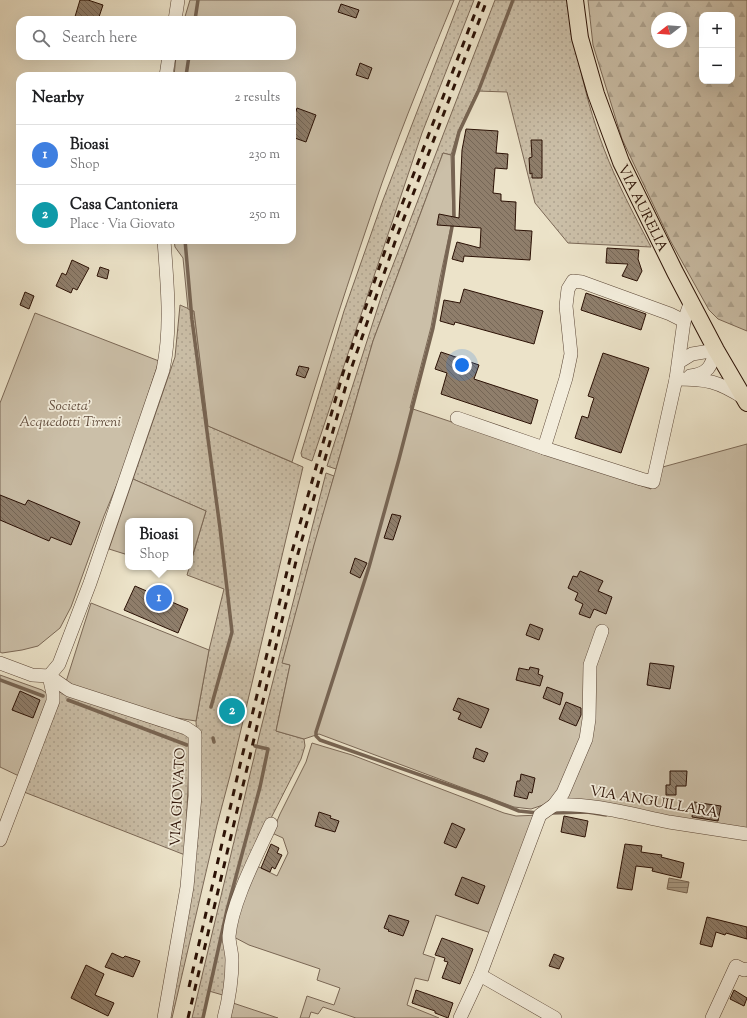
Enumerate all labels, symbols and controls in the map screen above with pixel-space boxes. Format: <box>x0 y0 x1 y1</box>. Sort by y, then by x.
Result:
north arrow <box>651 12 687 48</box>
map controls <box>699 12 735 84</box>
button: + <box>699 12 735 48</box>
search box <box>16 16 296 60</box>
icon: search <box>30 27 52 49</box>
text: Search here <box>62 28 137 49</box>
button: − <box>699 48 735 84</box>
text: Nearby <box>32 86 84 110</box>
text: 2 results <box>235 89 280 107</box>
text: Bioasi <box>70 135 109 156</box>
text: 1 <box>43 146 47 164</box>
text: 230 m <box>248 146 280 164</box>
text: Shop <box>70 156 99 174</box>
street label: VIA AURELIA <box>612 162 672 256</box>
text: Casa Cantoniera <box>70 195 178 216</box>
text: 2 <box>42 206 48 224</box>
text: 250 m <box>249 206 280 224</box>
text: Place · Via Giovato <box>70 216 175 234</box>
your location <box>452 355 472 375</box>
park label: Societa' Acquedotti Tirreni <box>19 397 121 433</box>
popup <box>125 518 193 570</box>
text: Bioasi <box>140 525 178 546</box>
text: Shop <box>140 546 169 564</box>
pin: 1 <box>146 583 172 613</box>
pin: 2 <box>219 696 245 726</box>
street label: VIA GIOVATO <box>166 747 192 847</box>
street label: VIA ANGUILLARA <box>588 782 720 824</box>

